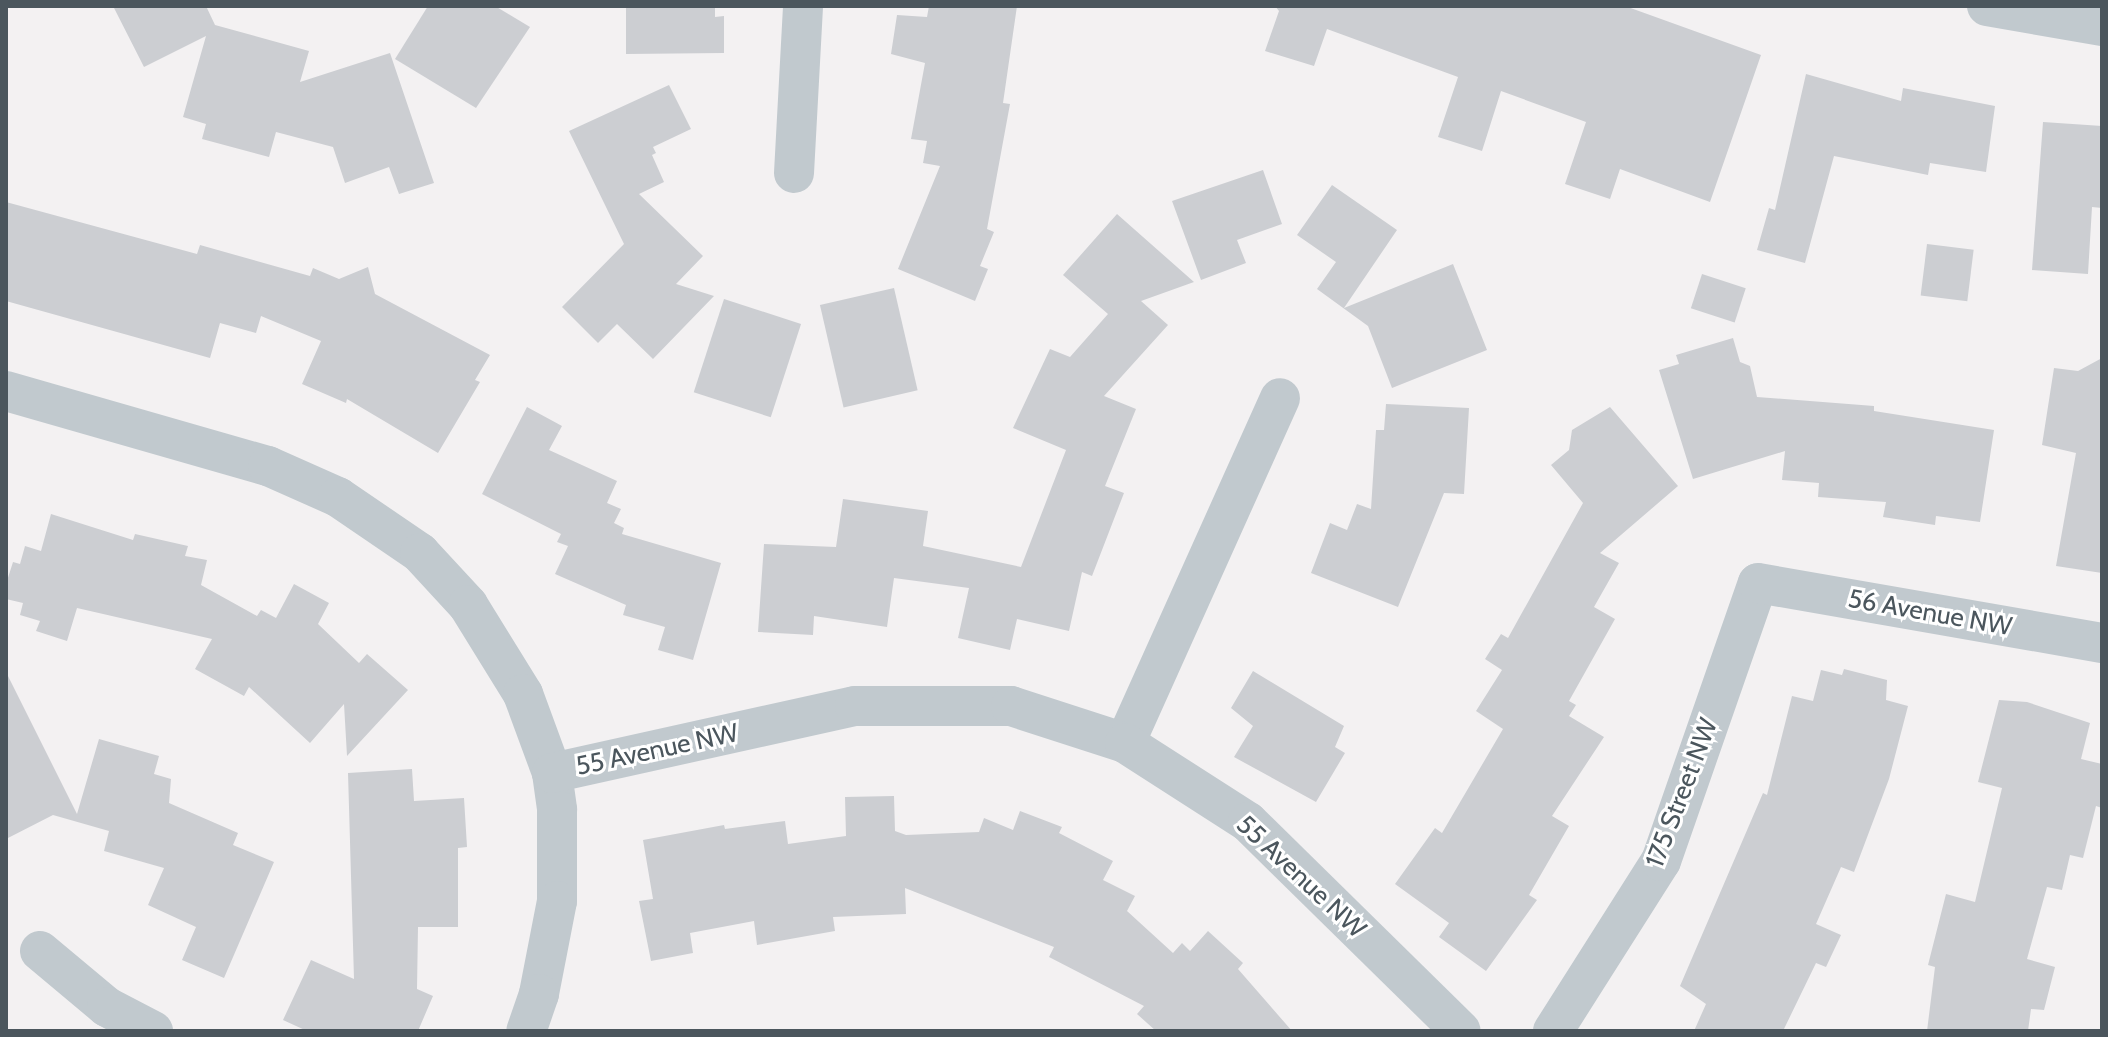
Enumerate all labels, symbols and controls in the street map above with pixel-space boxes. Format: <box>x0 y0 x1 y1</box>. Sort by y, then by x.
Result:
street label: 56 Avenue NW <box>1846 583 2014 643</box>
street label: 175 Street NW <box>1639 714 1725 872</box>
street label: 55 Avenue NW <box>573 718 741 782</box>
street label: 55 Avenue NW <box>1230 809 1372 945</box>

